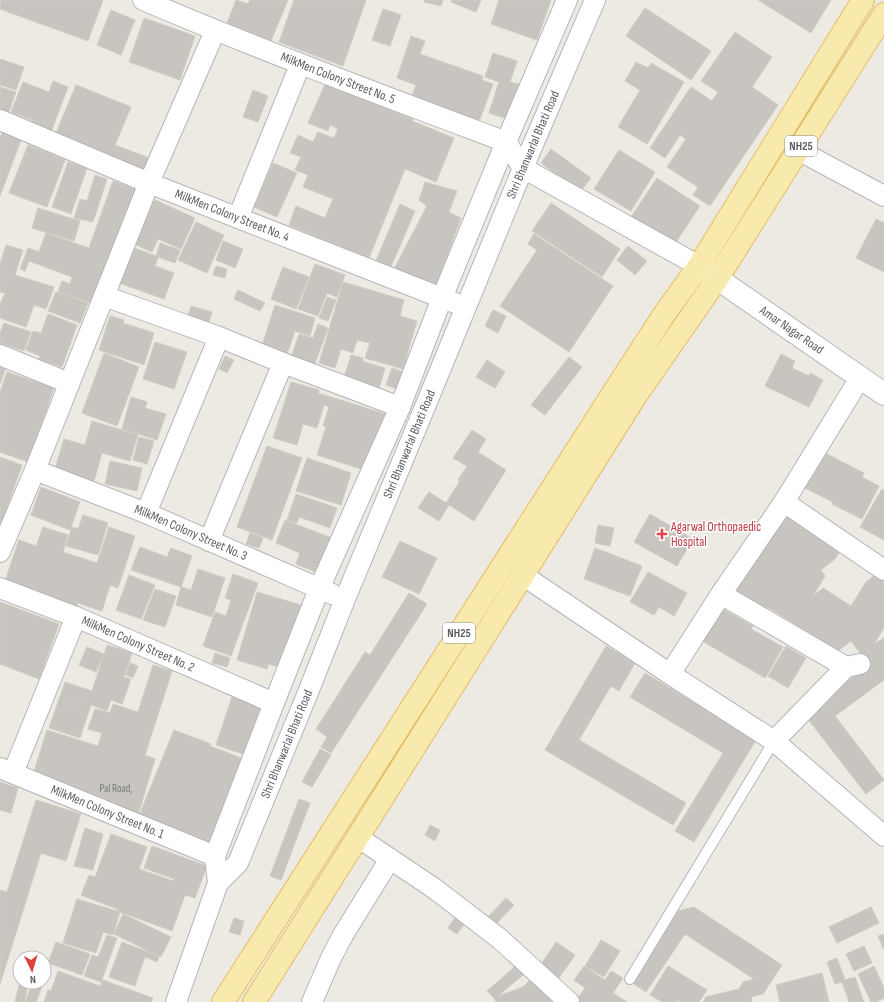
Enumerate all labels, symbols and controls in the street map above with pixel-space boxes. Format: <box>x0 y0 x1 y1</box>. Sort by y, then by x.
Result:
street label: MilkMen Colony Street No. 5 <box>278 49 397 107</box>
street label: Shri Bhanwarlal Bhati Road <box>503 88 563 201</box>
road number: NH25 <box>785 136 817 156</box>
street label: MilkMen Colony Street No. 4 <box>172 186 292 245</box>
street label: Amar Nagar Road <box>756 302 827 358</box>
street label: Shri Bhanwarlal Bhati Road <box>380 388 439 501</box>
street label: MilkMen Colony Street No. 3 <box>132 501 250 564</box>
place label: Agarwal Orthopaedic Hospital <box>670 519 761 550</box>
marker: Agarwal Orthopaedic Hospital <box>656 528 668 540</box>
street label: MilkMen Colony Street No. 2 <box>79 612 197 676</box>
road number: NH25 <box>443 623 475 643</box>
street label: Shri Bhanwarlal Bhati Road <box>257 688 316 801</box>
street label: MilkMen Colony Street No. 1 <box>48 782 167 842</box>
house number: Pal Road, <box>100 782 132 795</box>
north arrow <box>12 950 52 990</box>
text: N <box>29 973 36 986</box>

